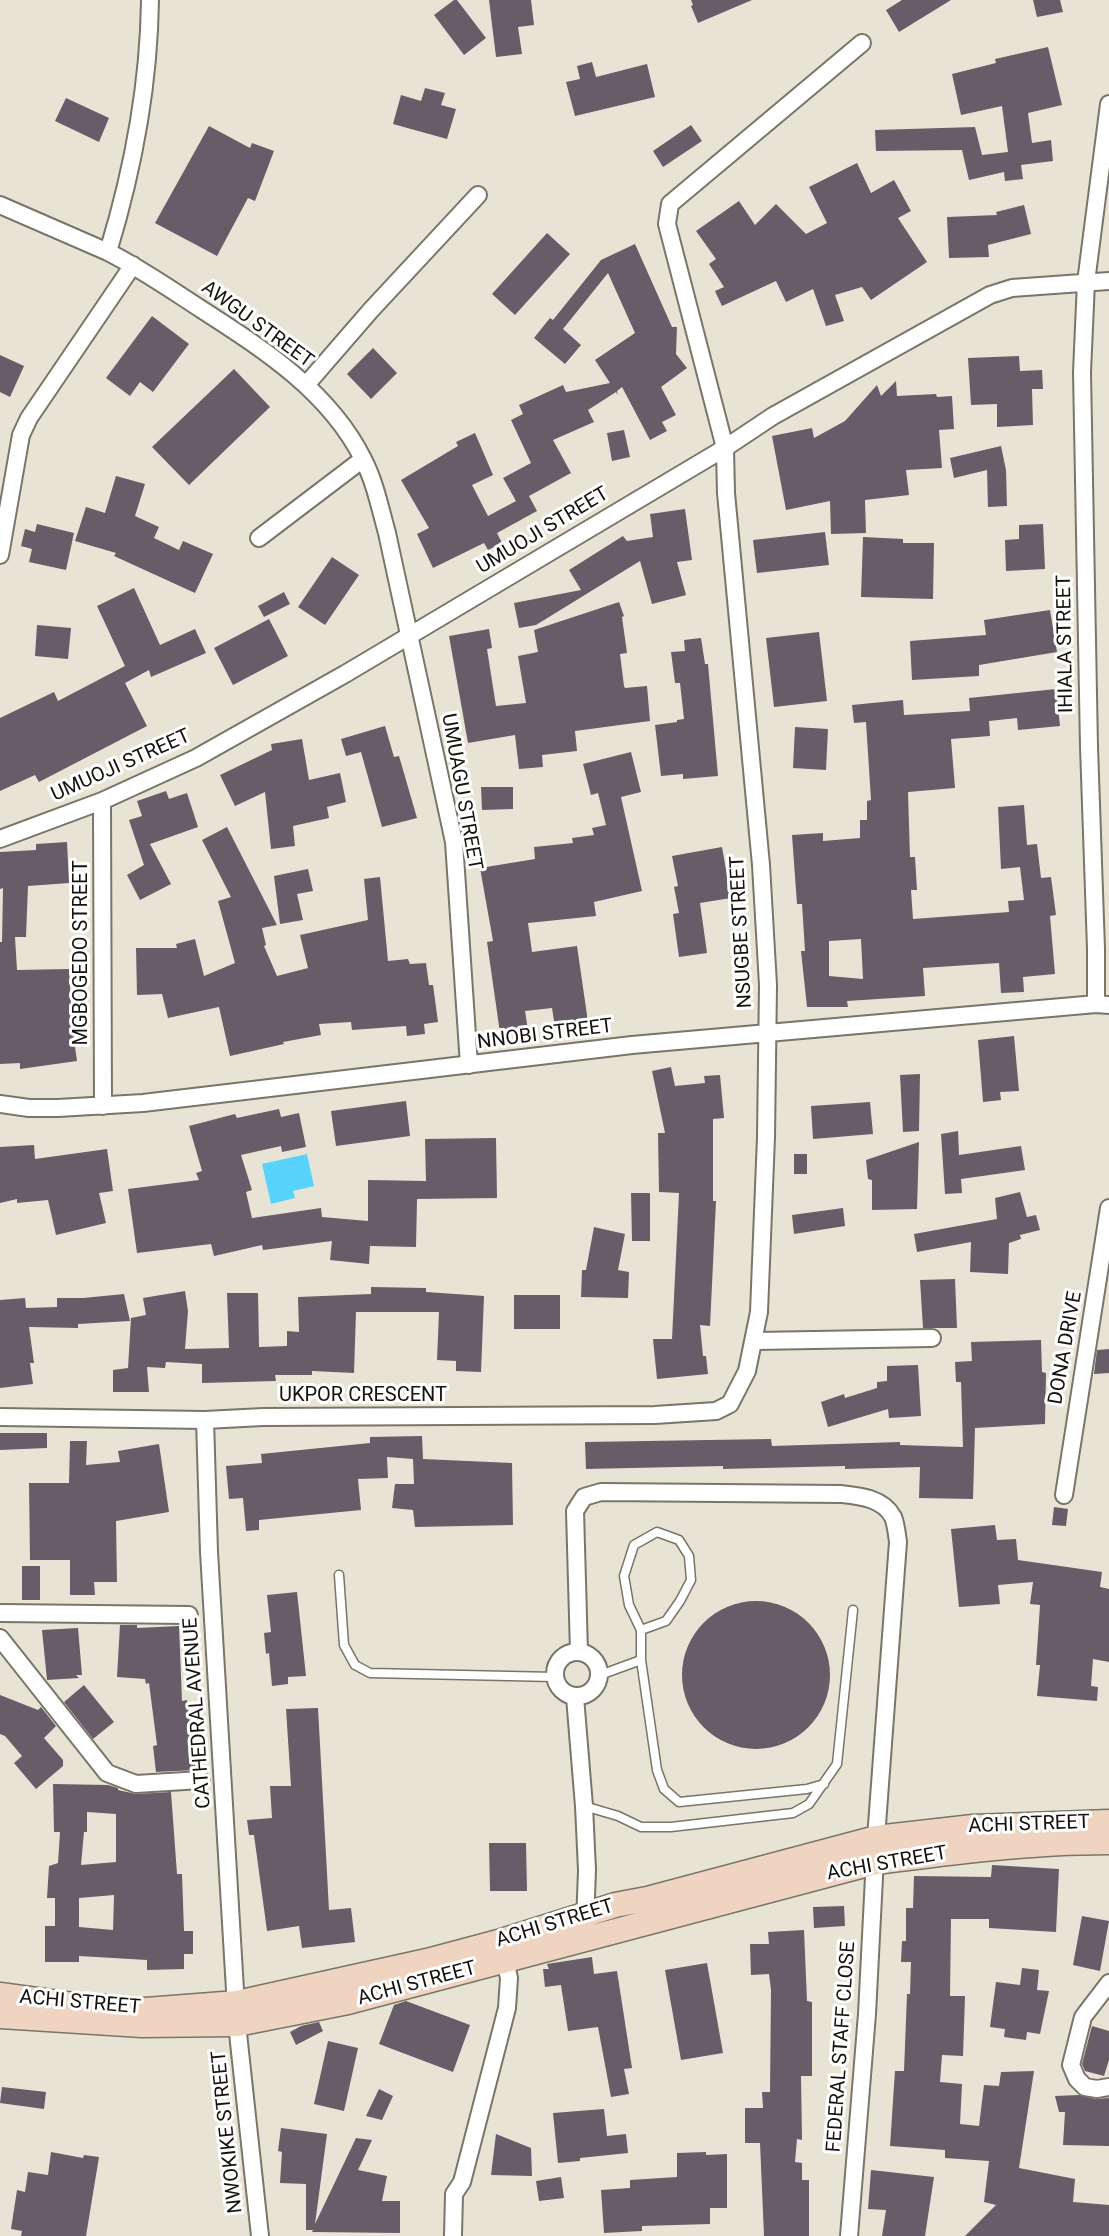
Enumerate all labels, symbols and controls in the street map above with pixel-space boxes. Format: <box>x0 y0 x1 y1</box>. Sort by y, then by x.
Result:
street label: AWGU STREET <box>196 276 318 374</box>
street label: UMUOJI STREET <box>473 482 613 580</box>
street label: IHIALA STREET <box>1053 575 1079 713</box>
street label: UMUAGU STREET <box>435 712 487 872</box>
street label: UMUOJI STREET <box>48 725 194 807</box>
street label: NSUGBE STREET <box>726 855 758 1009</box>
street label: MGBOGEDO STREET <box>70 860 94 1046</box>
street label: NNOBI STREET <box>476 1015 614 1055</box>
street label: DONA DRIVE <box>1044 1290 1088 1406</box>
street label: UKPOR CRESCENT <box>279 1384 447 1408</box>
street label: CATHEDRAL AVENUE <box>179 1617 217 1809</box>
street label: ACHI STREET <box>968 1811 1090 1839</box>
street label: ACHI STREET <box>825 1842 949 1886</box>
street label: ACHI STREET <box>493 1895 617 1953</box>
street label: FEDERAL STAFF CLOSE <box>823 1941 861 2153</box>
street label: ACHI STREET <box>355 1957 479 2011</box>
street label: ACHI STREET <box>18 1986 142 2020</box>
street label: NWOKIKE STREET <box>208 2049 248 2215</box>

